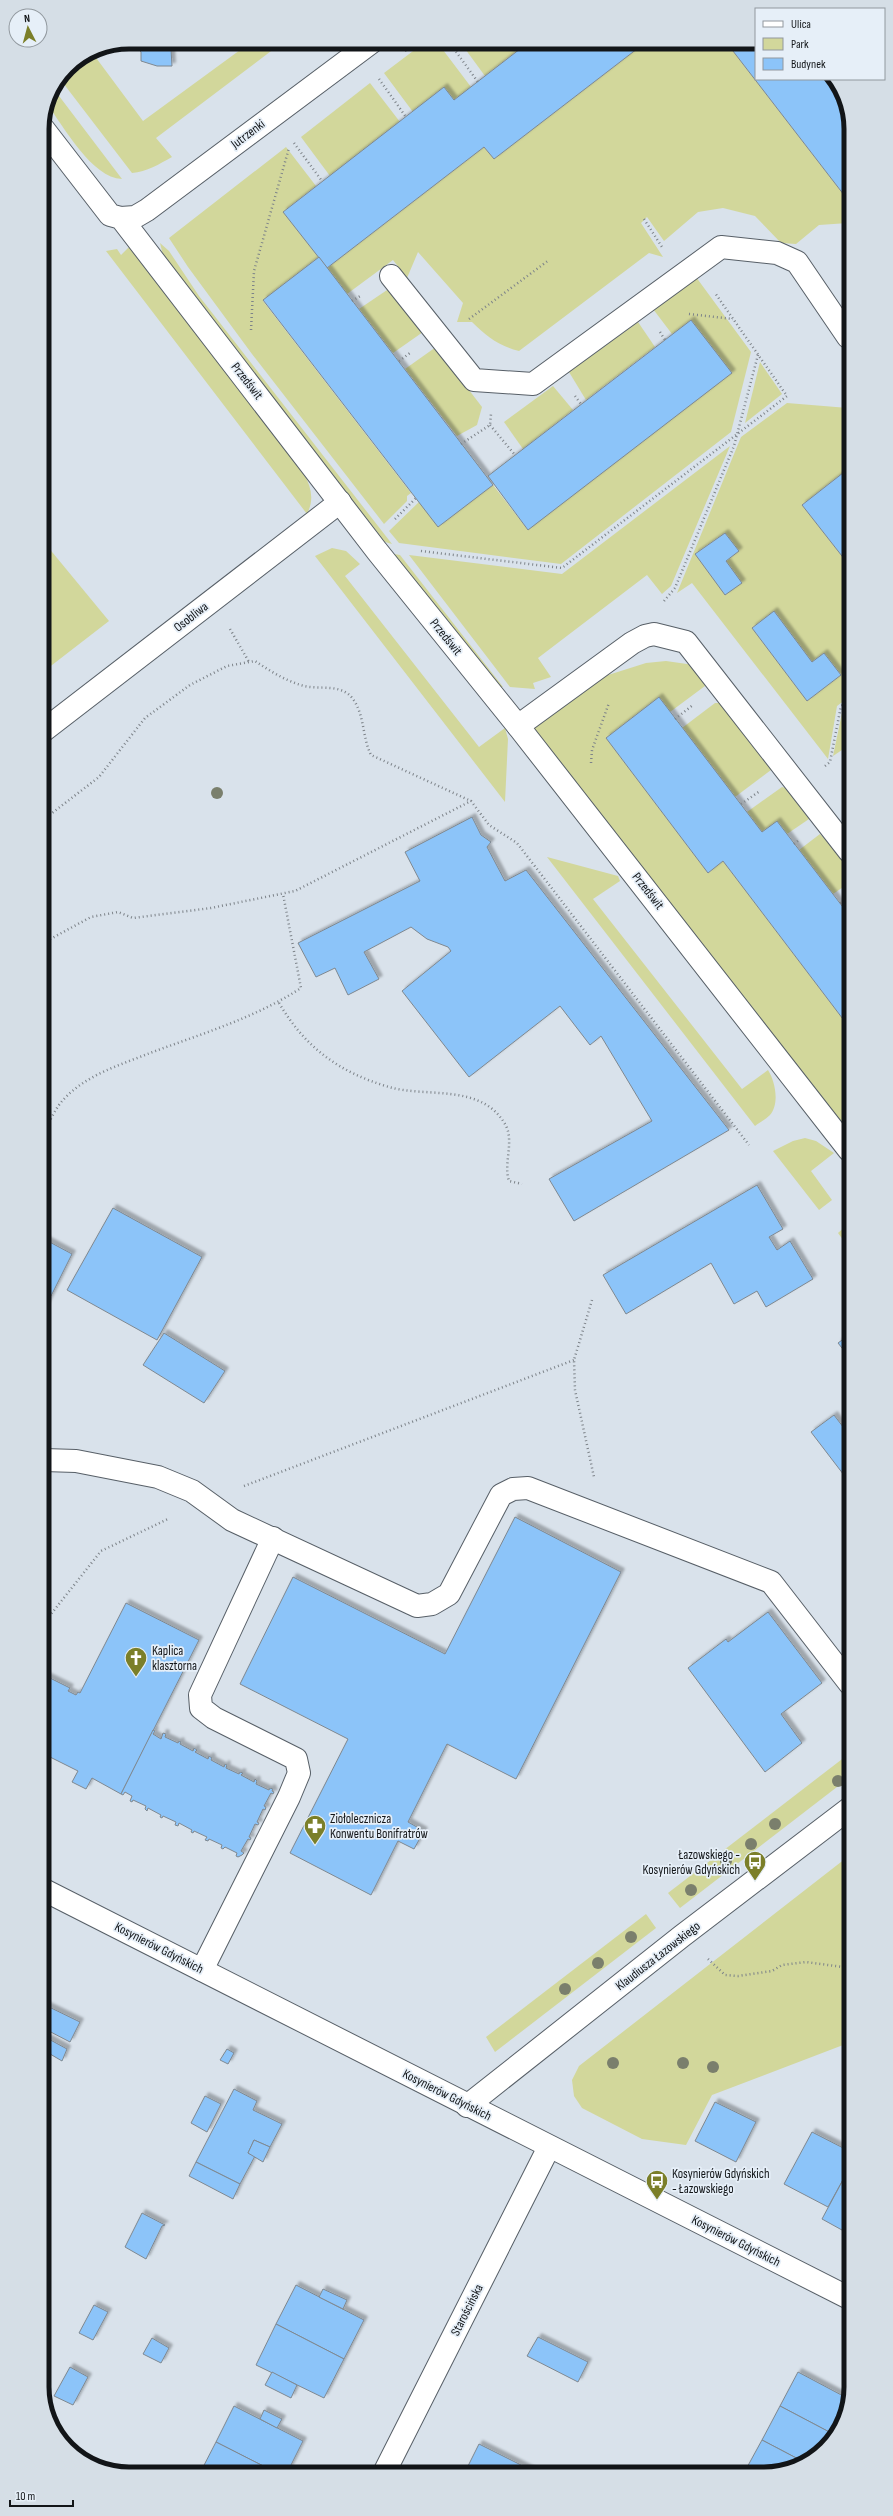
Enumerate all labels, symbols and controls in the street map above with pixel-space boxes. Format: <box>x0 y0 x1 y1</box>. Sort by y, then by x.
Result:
north arrow <box>8 8 48 48</box>
legend <box>755 8 885 80</box>
text: N <box>23 12 31 25</box>
text: Ulica <box>791 17 811 32</box>
text: Park <box>791 37 809 52</box>
text: Budynek <box>791 57 826 72</box>
street label: Jutrzenki <box>227 116 268 153</box>
street label: Przedświt <box>228 359 266 403</box>
street label: Osobliwa <box>171 599 211 635</box>
street label: Przedświt <box>426 615 466 659</box>
street label: Przedświt <box>629 869 667 913</box>
place label: Kaplica klasztorna <box>152 1643 197 1674</box>
church icon: Kaplica klasztorna <box>123 1645 149 1678</box>
place label: Ziołolecznicza Konwentu Bonifratrów <box>330 1811 428 1842</box>
pharmacy icon: Ziołolecznicza Konwentu Bonifratrów <box>302 1813 328 1846</box>
place label: Łazowskiego - Kosynierów Gdyńskich <box>643 1847 740 1878</box>
bus stop icon: Łazowskiego - Kosynierów Gdyńskich <box>742 1849 768 1882</box>
street label: Klaudiusza Łazowskiego <box>612 1918 704 1994</box>
street label: Kosynierów Gdyńskich <box>112 1919 206 1977</box>
street label: Kosynierów Gdyńskich <box>400 2066 494 2124</box>
place label: Kosynierów Gdyńskich - Łazowskiego <box>672 2166 769 2197</box>
bus stop icon: Kosynierów Gdyńskich - Łazowskiego <box>644 2168 670 2201</box>
street label: Kosynierów Gdyńskich <box>689 2212 783 2270</box>
street label: Starościńska <box>447 2281 487 2339</box>
scale bar <box>10 2482 73 2508</box>
text: 10 m <box>16 2489 35 2504</box>

